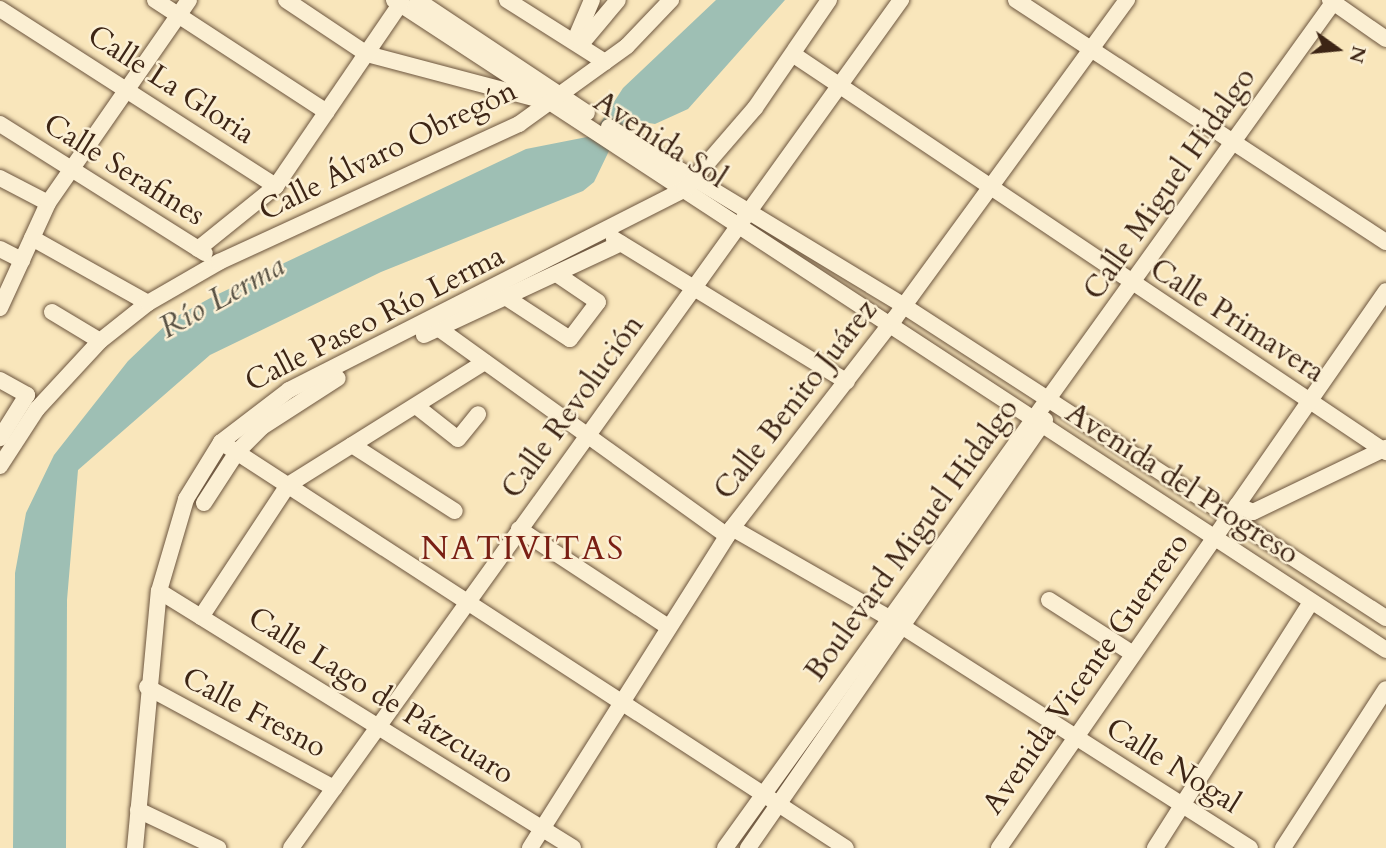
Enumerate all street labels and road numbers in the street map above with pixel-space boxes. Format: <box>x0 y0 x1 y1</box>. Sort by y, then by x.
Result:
street label: Calle La Gloria <box>81 18 261 152</box>
street label: Calle Miguel Hidalgo <box>1076 61 1264 307</box>
street label: Calle Álvaro Obregón <box>253 73 523 229</box>
street label: Avenida Sol <box>587 84 733 196</box>
street label: Calle Serafines <box>37 106 211 234</box>
street label: Calle Paseo Río Lerma <box>239 238 511 400</box>
street label: Calle Primavera <box>1143 251 1331 391</box>
street label: Calle Benito Juárez <box>707 293 885 507</box>
street label: Calle Revolución <box>494 308 652 506</box>
street label: Boulevard Miguel Hidalgo <box>798 392 1026 688</box>
street label: Avenida del Progreso <box>1059 395 1305 573</box>
street label: Avenida Vicente Guerrero <box>975 526 1197 822</box>
street label: Calle Lago de Pátzcuaro <box>241 600 521 792</box>
street label: Calle Fresno <box>176 660 332 766</box>
street label: Calle Nogal <box>1099 710 1247 822</box>

